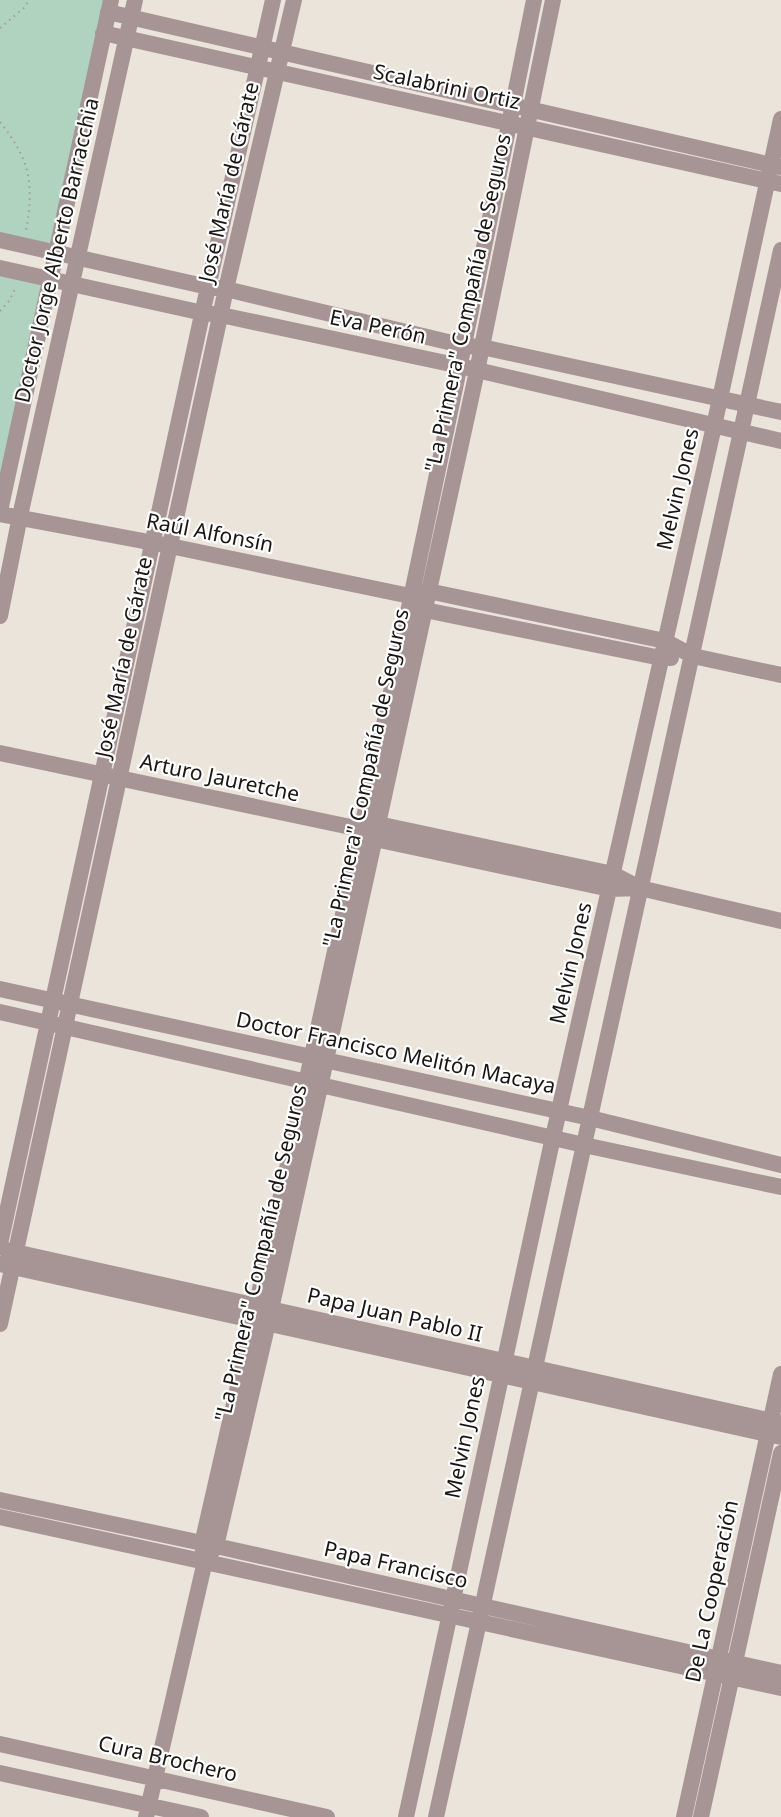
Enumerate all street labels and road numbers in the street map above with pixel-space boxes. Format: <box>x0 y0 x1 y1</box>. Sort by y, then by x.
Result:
street label: Scalabrini Ortiz <box>371 57 523 115</box>
street label: José María de Gárate <box>191 79 265 287</box>
street label: Doctor Jorge Alberto Barracchia <box>7 95 105 405</box>
street label: "La Primera" Compañía de Seguros <box>417 131 517 475</box>
street label: Eva Perón <box>327 302 429 350</box>
street label: Melvin Jones <box>649 425 705 553</box>
street label: Raúl Alfonsín <box>144 506 276 558</box>
street label: José María de Gárate <box>88 554 158 762</box>
street label: "La Primera" Compañía de Seguros <box>315 606 415 950</box>
street label: Arturo Jauretche <box>138 746 302 808</box>
street label: Melvin Jones <box>542 899 598 1027</box>
street label: Doctor Francisco Melitón Macaya <box>234 1004 558 1100</box>
street label: "La Primera" Compañía de Seguros <box>208 1082 312 1424</box>
street label: Papa Juan Pablo II <box>305 1280 485 1348</box>
street label: Melvin Jones <box>437 1373 491 1501</box>
street label: De La Cooperación <box>678 1497 744 1685</box>
street label: Papa Francisco <box>321 1534 471 1594</box>
street label: Cura Brochero <box>96 1728 240 1788</box>

